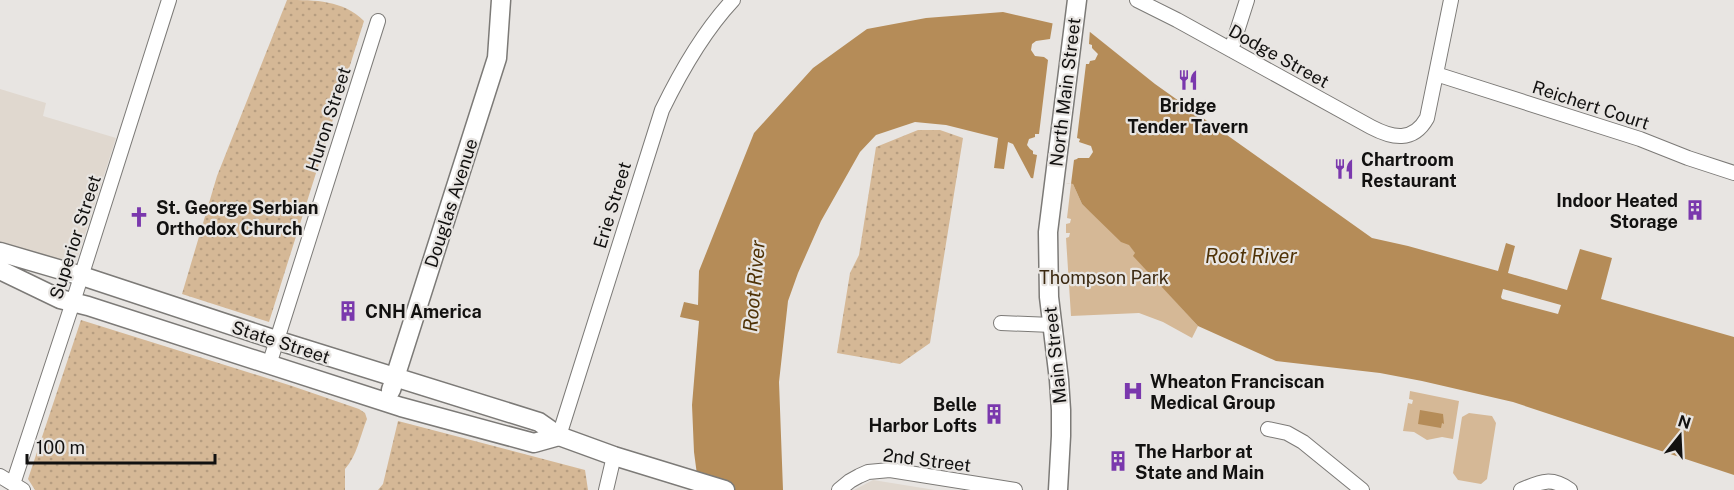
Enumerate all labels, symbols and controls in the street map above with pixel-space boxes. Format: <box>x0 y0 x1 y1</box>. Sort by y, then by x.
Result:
street label: North Main Street <box>1045 16 1085 168</box>
street label: Dodge Street <box>1225 20 1333 92</box>
street label: Huron Street <box>301 64 355 174</box>
restaurant icon: Bridge Tender Tavern <box>1176 68 1200 92</box>
street label: Reichert Court <box>1530 76 1652 134</box>
place label: Bridge Tender Tavern <box>1128 95 1249 137</box>
street label: Douglas Avenue <box>420 136 482 270</box>
place label: Chartroom Restaurant <box>1361 149 1457 191</box>
restaurant icon: Chartroom Restaurant <box>1332 157 1356 181</box>
street label: Erie Street <box>589 159 635 251</box>
street label: Superior Street <box>45 172 105 302</box>
place label: Indoor Heated Storage <box>1556 190 1678 232</box>
place label: St. George Serbian Orthodox Church <box>156 197 318 239</box>
building icon: Indoor Heated Storage <box>1683 198 1707 222</box>
church icon: St. George Serbian Orthodox Church <box>127 205 151 229</box>
water label: Root River <box>738 239 770 333</box>
water label: Root River <box>1205 244 1297 268</box>
park label: Thompson Park <box>1039 267 1169 288</box>
building icon: CNH America <box>336 299 360 323</box>
place label: CNH America <box>365 301 482 322</box>
street label: Main Street <box>1039 305 1071 405</box>
street label: State Street <box>229 316 333 368</box>
place label: Wheaton Franciscan Medical Group <box>1150 371 1324 413</box>
hospital icon: Wheaton Franciscan Medical Group <box>1121 379 1145 403</box>
place label: Belle Harbor Lofts <box>869 394 977 436</box>
building icon: Belle Harbor Lofts <box>982 402 1006 426</box>
north arrow <box>1650 406 1710 466</box>
text: N <box>1676 411 1693 433</box>
scale bar <box>27 427 214 465</box>
text: 100 m <box>36 437 85 458</box>
place label: The Harbor at State and Main <box>1135 441 1264 483</box>
street label: 2nd Street <box>882 444 972 476</box>
building icon: The Harbor at State and Main <box>1106 449 1130 473</box>

